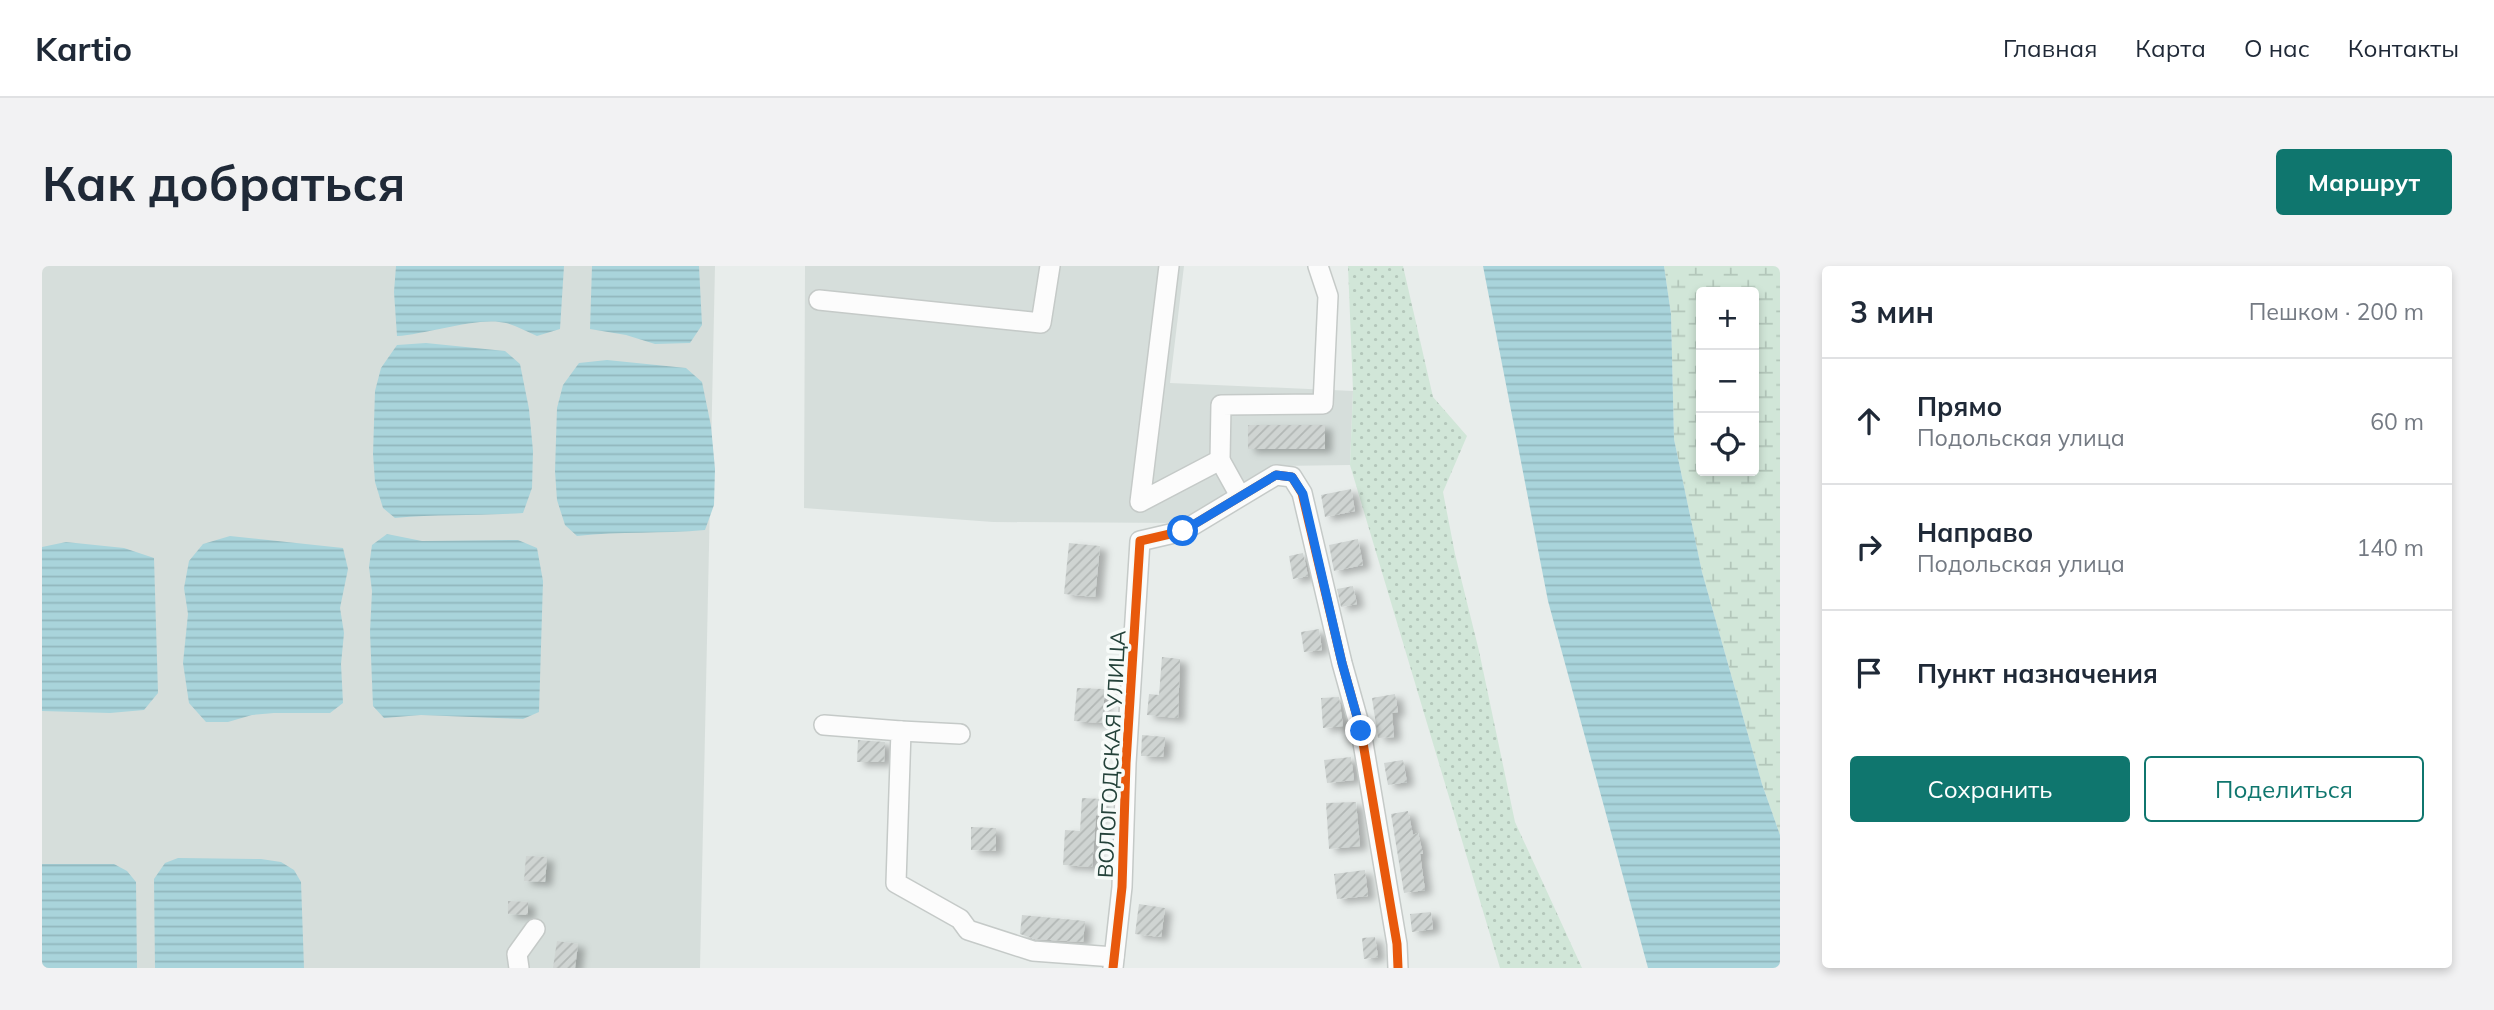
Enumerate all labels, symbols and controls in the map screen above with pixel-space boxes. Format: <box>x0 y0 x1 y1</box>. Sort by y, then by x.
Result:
text: Kartio <box>35 28 132 69</box>
text: Главная <box>2003 33 2097 63</box>
text: Карта <box>2135 33 2206 63</box>
text: О нас <box>2244 33 2310 63</box>
text: Контакты <box>2348 33 2459 63</box>
button: Маршрут <box>2276 149 2452 215</box>
text: Как добраться <box>42 152 405 213</box>
map controls <box>1696 287 1759 476</box>
button: + <box>1696 287 1759 350</box>
text: 3 мин <box>1850 293 1934 331</box>
text: Пешком · 200 m <box>2249 297 2424 326</box>
button: − <box>1696 350 1759 413</box>
text: Прямо <box>1917 390 2002 423</box>
icon: ahead <box>1850 402 1888 440</box>
text: 60 m <box>2370 407 2424 436</box>
button: locate <box>1696 413 1759 476</box>
text: Подольская улица <box>1917 423 2125 452</box>
route start <box>1167 515 1198 546</box>
text: Направо <box>1917 516 2033 549</box>
icon: right <box>1850 528 1888 566</box>
text: 140 m <box>2356 533 2424 562</box>
text: Подольская улица <box>1917 549 2125 578</box>
street label: ВОЛОГОДСКАЯ УЛИЦА <box>1092 629 1130 878</box>
icon: arrive <box>1850 654 1888 692</box>
text: Пункт назначения <box>1917 657 2158 690</box>
route end <box>1345 715 1376 746</box>
button: Сохранить <box>1850 756 2130 822</box>
button: Поделиться <box>2144 756 2424 822</box>

